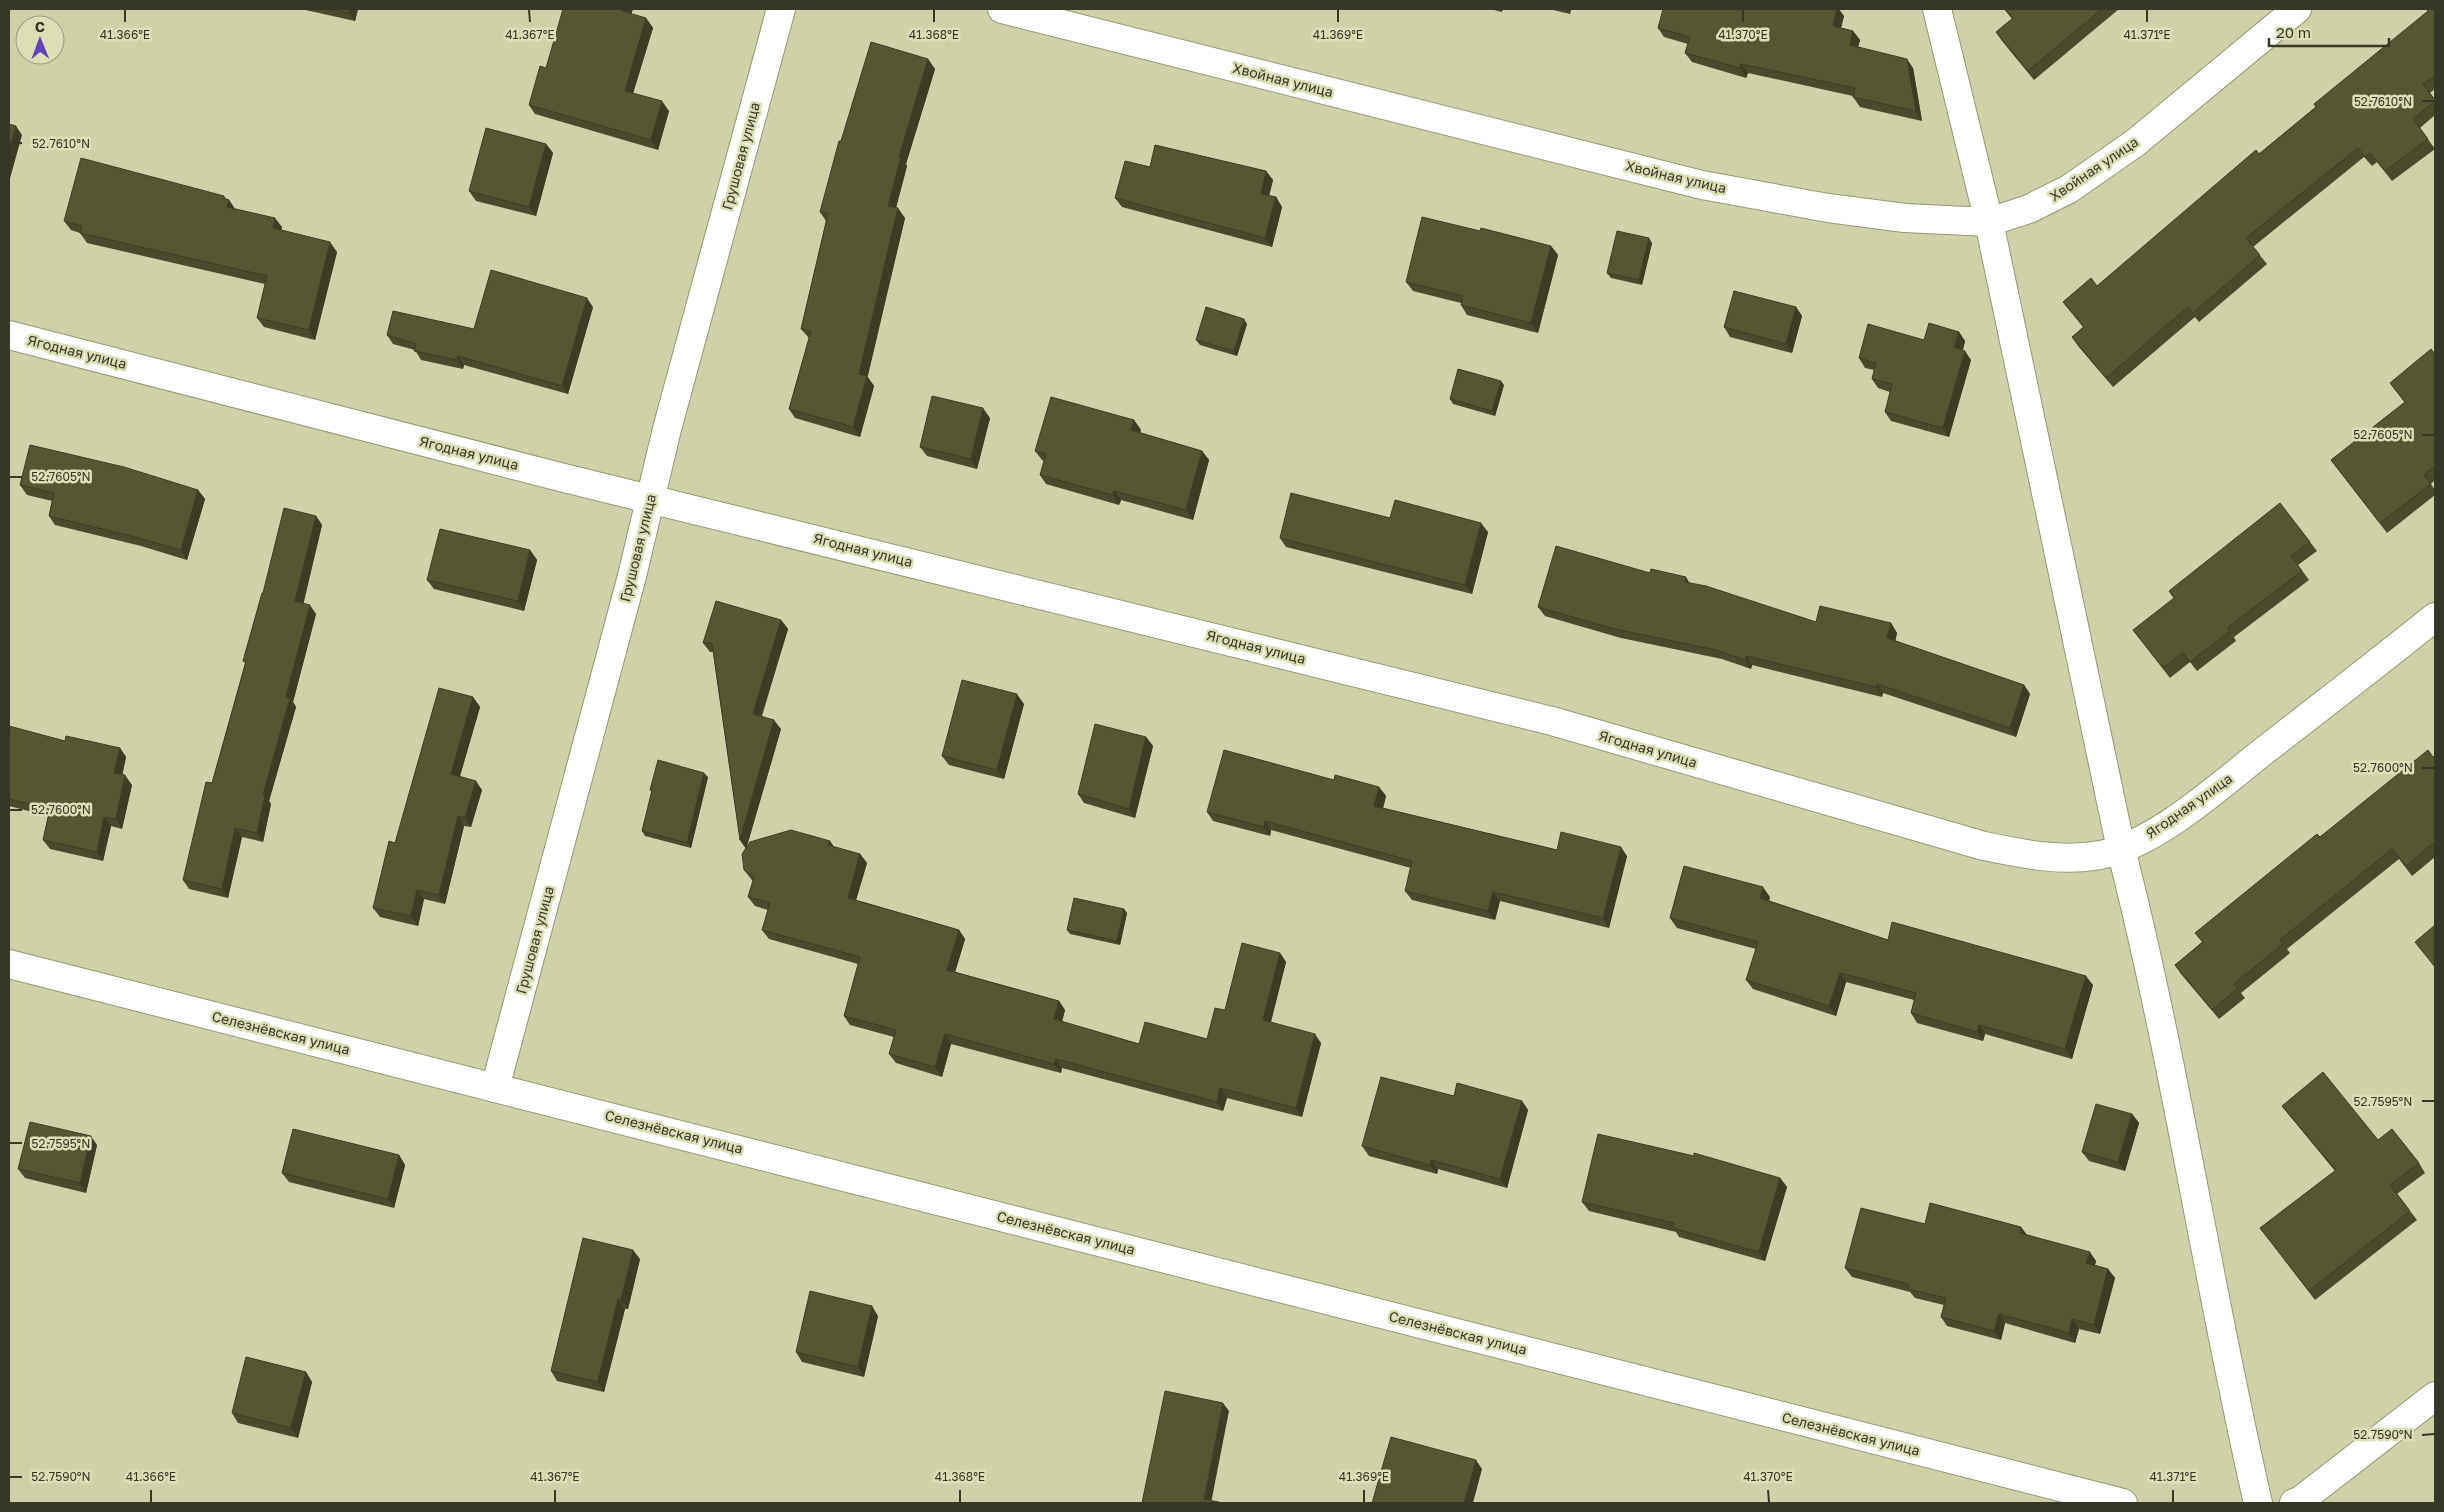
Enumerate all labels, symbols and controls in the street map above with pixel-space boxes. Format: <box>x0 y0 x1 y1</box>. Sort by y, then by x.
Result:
north arrow <box>15 15 65 65</box>
scale bar <box>2269 15 2389 47</box>
text: С <box>35 18 45 35</box>
text: 20 m <box>2276 23 2311 41</box>
text: 41.366°E <box>100 27 150 42</box>
text: 41.367°E <box>505 27 555 42</box>
text: 41.368°E <box>909 27 959 42</box>
text: 41.369°E <box>1313 27 1363 42</box>
text: 41.370°E <box>1718 27 1768 42</box>
text: 41.371°E <box>2124 27 2170 42</box>
street label: Хвойная улица <box>1231 59 1335 100</box>
text: 52.7610°N <box>2354 94 2412 109</box>
street label: Грушовая улица <box>718 100 763 211</box>
street label: Хвойная улица <box>2046 133 2141 204</box>
text: 52.7610°N <box>32 136 90 151</box>
street label: Хвойная улица <box>1624 157 1728 196</box>
street label: Ягодная улица <box>26 331 128 372</box>
text: 52.7605°N <box>2353 427 2413 442</box>
street label: Ягодная улица <box>418 432 520 473</box>
text: 52.7605°N <box>31 469 91 484</box>
street label: Грушовая улица <box>616 492 659 604</box>
street label: Ягодная улица <box>812 529 914 570</box>
street label: Ягодная улица <box>1205 626 1307 667</box>
street label: Ягодная улица <box>1597 726 1699 771</box>
text: 52.7600°N <box>2353 760 2413 775</box>
street label: Ягодная улица <box>2142 769 2235 842</box>
text: 52.7600°N <box>31 802 91 817</box>
street label: Грушовая улица <box>512 884 557 995</box>
street label: Селезнёвская улица <box>210 1007 352 1058</box>
text: 52.7595°N <box>2354 1094 2412 1109</box>
street label: Селезнёвская улица <box>603 1106 745 1157</box>
text: 52.7595°N <box>32 1136 90 1151</box>
street label: Селезнёвская улица <box>995 1207 1137 1258</box>
street label: Селезнёвская улица <box>1387 1307 1529 1358</box>
street label: Селезнёвская улица <box>1780 1408 1922 1459</box>
text: 52.7590°N <box>2353 1427 2413 1442</box>
text: 52.7590°N <box>31 1469 91 1484</box>
text: 41.366°E <box>126 1469 176 1484</box>
text: 41.367°E <box>530 1469 580 1484</box>
text: 41.368°E <box>935 1469 985 1484</box>
text: 41.369°E <box>1339 1469 1389 1484</box>
text: 41.370°E <box>1743 1469 1793 1484</box>
text: 41.371°E <box>2150 1469 2196 1484</box>

